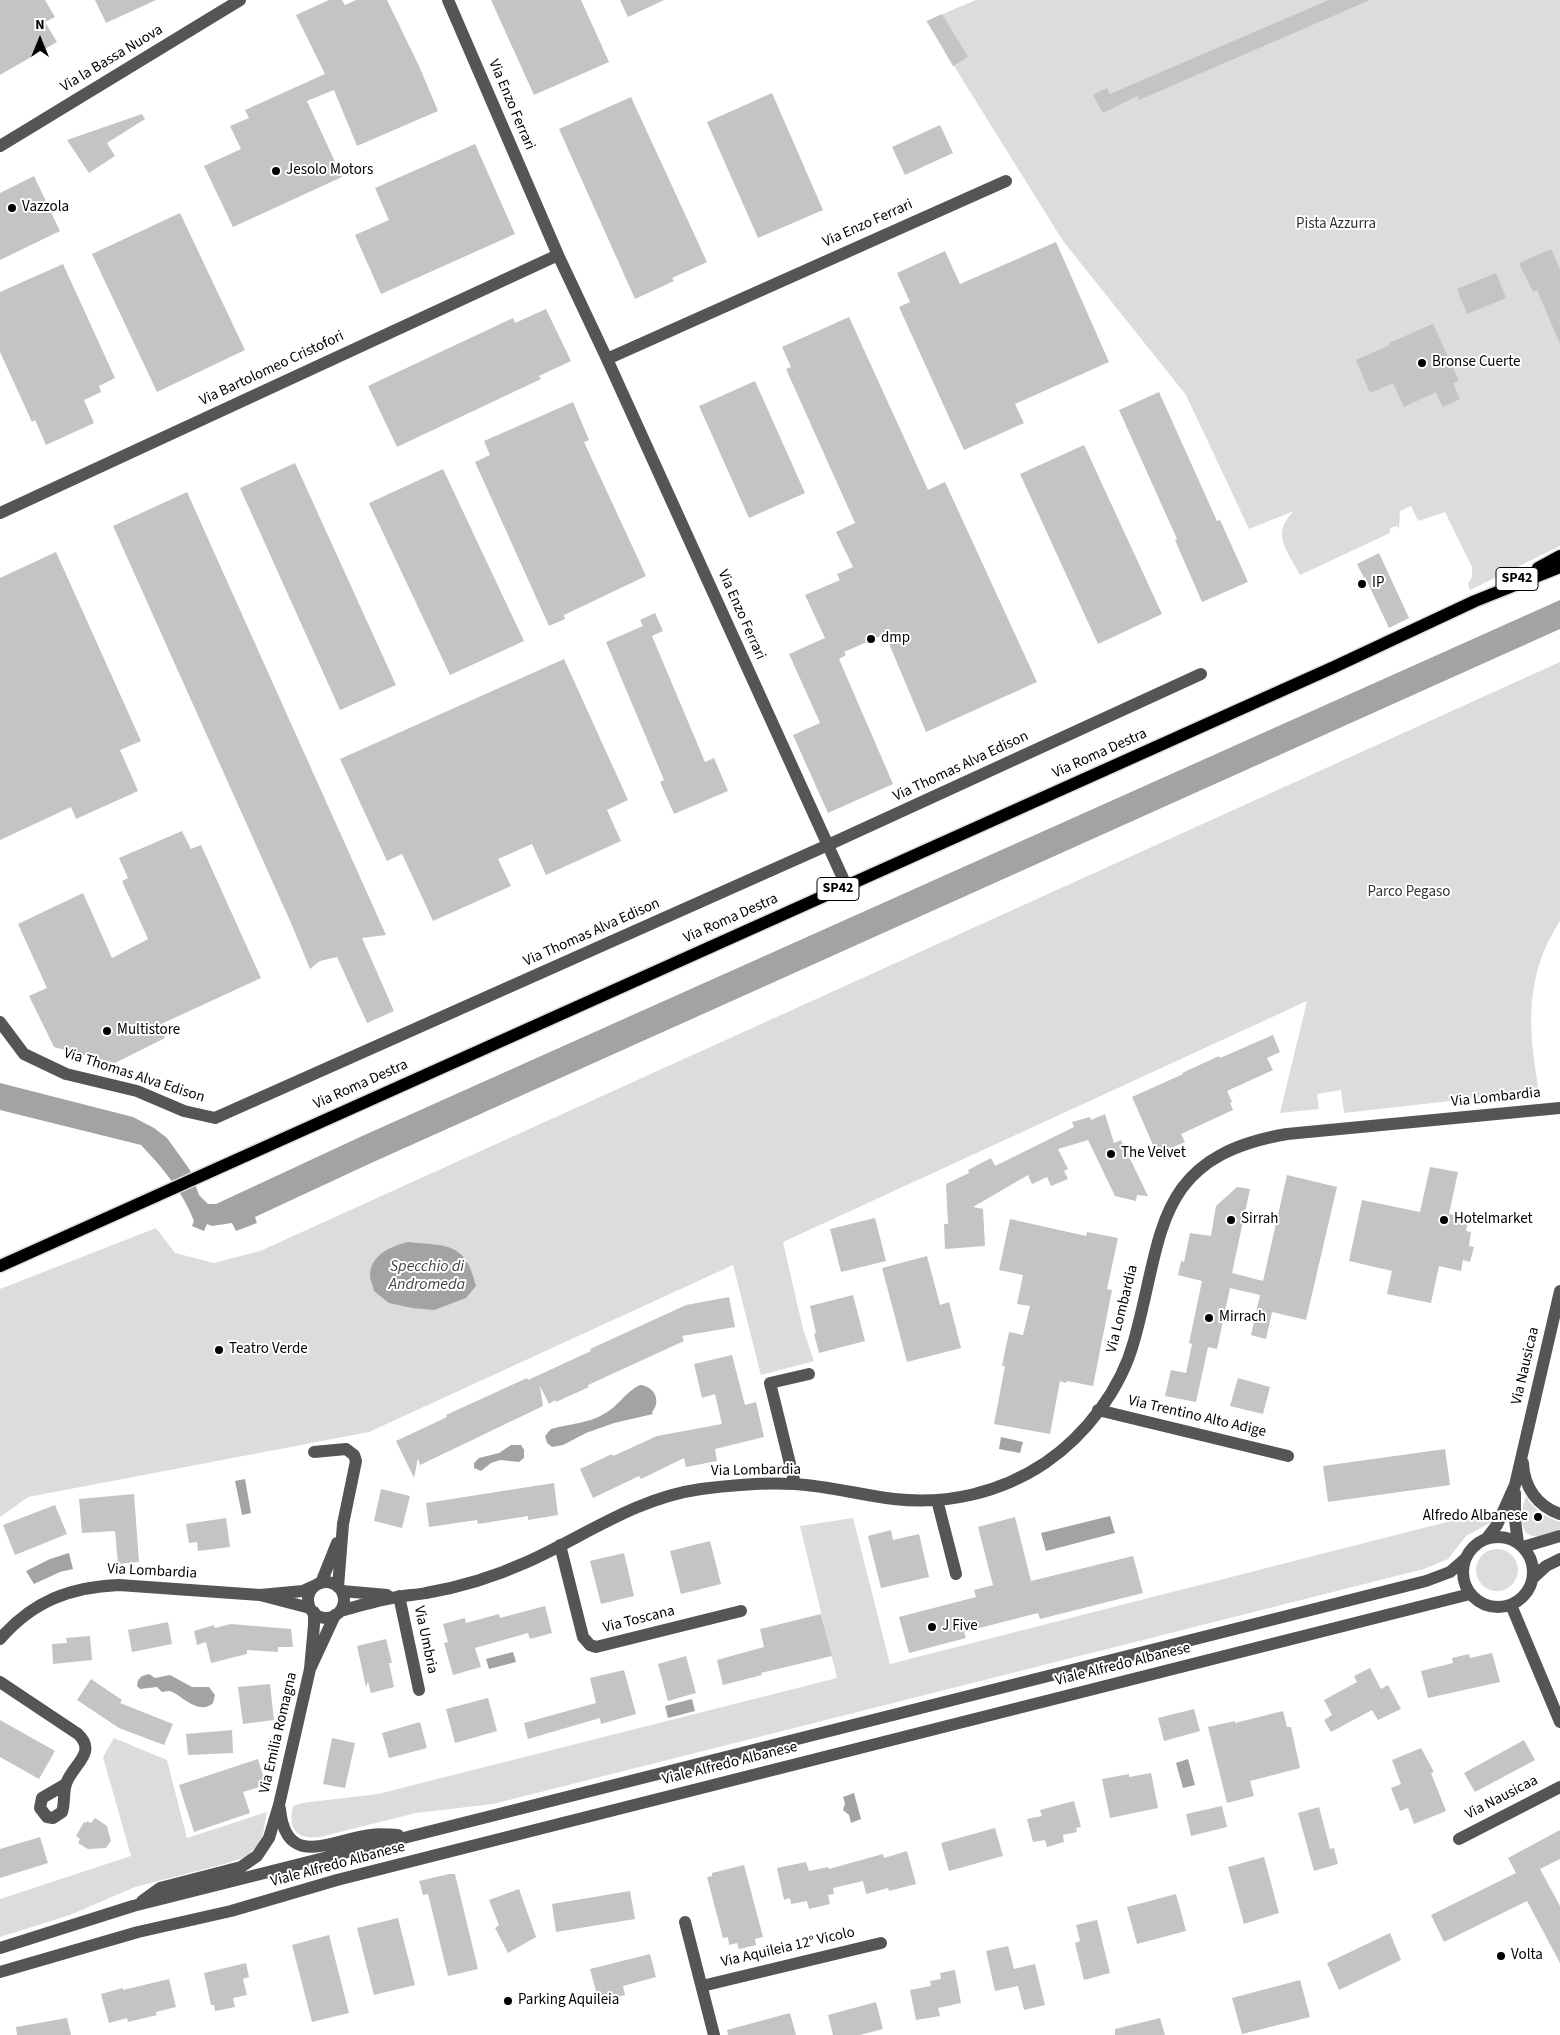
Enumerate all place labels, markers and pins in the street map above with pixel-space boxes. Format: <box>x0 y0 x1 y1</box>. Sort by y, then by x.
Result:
place label: Jesolo Motors <box>286 162 373 180</box>
marker: Jesolo Motors <box>270 165 282 177</box>
place label: Vazzola <box>22 199 69 217</box>
marker: Vazzola <box>6 202 18 214</box>
place label: Bronse Cuerte <box>1432 354 1520 372</box>
marker: Bronse Cuerte <box>1416 357 1428 369</box>
place label: IP <box>1372 575 1384 593</box>
marker: IP <box>1356 578 1368 590</box>
place label: dmp <box>881 630 910 648</box>
marker: dmp <box>865 633 877 645</box>
place label: Multistore <box>117 1022 180 1040</box>
marker: Multistore <box>101 1025 113 1037</box>
place label: The Velvet <box>1121 1145 1186 1163</box>
marker: The Velvet <box>1105 1148 1117 1160</box>
place label: Sirrah <box>1241 1211 1278 1229</box>
place label: Hotelmarket <box>1454 1211 1532 1229</box>
marker: Sirrah <box>1225 1214 1237 1226</box>
marker: Hotelmarket <box>1438 1214 1450 1226</box>
place label: Mirrach <box>1219 1309 1266 1327</box>
marker: Mirrach <box>1203 1312 1215 1324</box>
place label: Teatro Verde <box>229 1341 308 1359</box>
marker: Teatro Verde <box>213 1344 225 1356</box>
place label: Alfredo Albanese <box>1423 1508 1528 1526</box>
marker: Alfredo Albanese <box>1532 1511 1544 1523</box>
place label: J Five <box>942 1618 978 1636</box>
marker: J Five <box>926 1621 938 1633</box>
place label: Volta <box>1511 1947 1543 1965</box>
marker: Volta <box>1495 1950 1507 1962</box>
place label: Parking Aquileia <box>518 1992 619 2010</box>
marker: Parking Aquileia <box>502 1995 514 2007</box>

